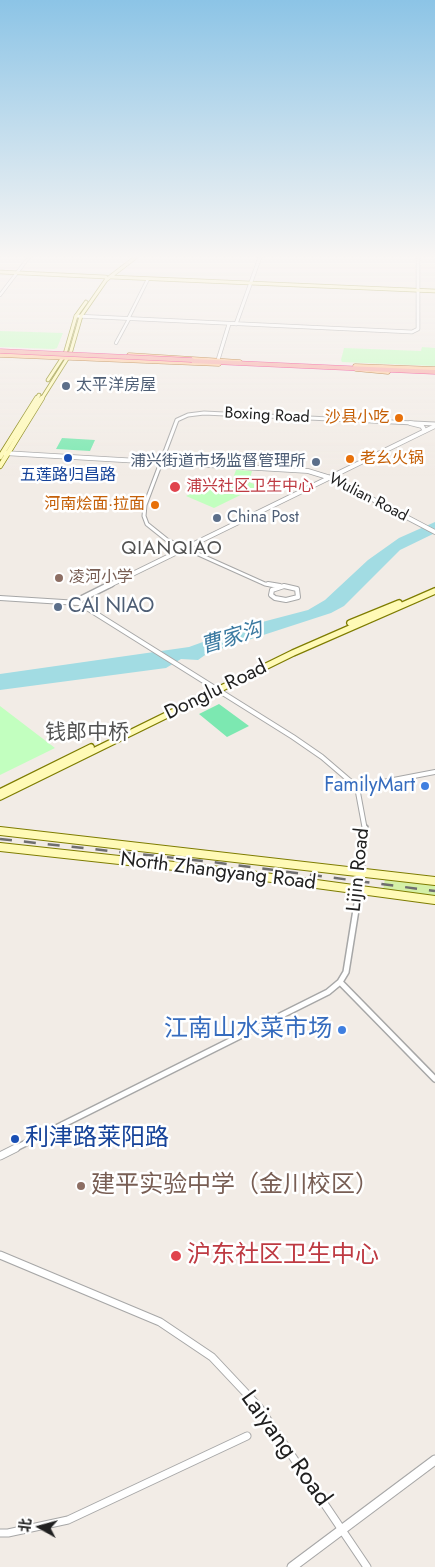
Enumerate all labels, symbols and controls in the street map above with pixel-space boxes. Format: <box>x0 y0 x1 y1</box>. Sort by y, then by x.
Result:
place label: 太平洋房屋 <box>76 376 156 396</box>
marker: 太平洋房屋 <box>60 380 72 392</box>
street label: Boxing Road <box>224 404 310 428</box>
place label: 沙县小吃 <box>325 408 389 428</box>
marker: 沙县小吃 <box>393 412 405 424</box>
place label: 老幺火锅 <box>360 449 424 469</box>
marker: 五莲路归昌路 <box>62 452 74 464</box>
place label: 浦兴街道市场监督管理所 <box>130 452 306 472</box>
marker: 老幺火锅 <box>344 453 356 465</box>
marker: 浦兴街道市场监督管理所 <box>310 456 322 468</box>
place label: 五莲路归昌路 <box>20 466 116 486</box>
street label: Wulian Road <box>325 470 411 526</box>
place label: 浦兴社区卫生中心 <box>186 477 314 497</box>
marker: 浦兴社区卫生中心 <box>168 480 182 494</box>
place label: 河南烩面·拉面 <box>44 495 145 515</box>
marker: 河南烩面·拉面 <box>149 499 161 511</box>
place label: China Post <box>227 508 299 528</box>
marker: China Post <box>211 512 223 524</box>
district label: QIANQIAO <box>120 538 224 560</box>
place label: 凌河小学 <box>69 568 133 588</box>
marker: 凌河小学 <box>53 572 65 584</box>
place label: CAI NIAO <box>68 595 154 619</box>
marker: CAI NIAO <box>52 601 64 613</box>
water label: 曹家沟 <box>198 618 266 660</box>
street label: Donglu Road <box>161 656 271 726</box>
district label: 钱郎中桥 <box>45 721 129 747</box>
place label: FamilyMart <box>324 774 415 798</box>
marker: FamilyMart <box>419 780 431 792</box>
street label: Lijin Road <box>343 827 375 913</box>
street label: North Zhangyang Road <box>119 848 317 896</box>
place label: 江南山水菜市场 <box>164 1016 332 1044</box>
marker: 江南山水菜市场 <box>336 1024 348 1036</box>
place label: 利津路莱阳路 <box>25 1125 169 1153</box>
marker: 利津路莱阳路 <box>9 1133 21 1145</box>
place label: 建平实验中学（金川校区） <box>91 1172 379 1200</box>
marker: 建平实验中学（金川校区） <box>75 1180 87 1192</box>
place label: 沪东社区卫生中心 <box>187 1242 379 1270</box>
marker: 沪东社区卫生中心 <box>169 1249 183 1263</box>
street label: Laiyang Road <box>233 1386 337 1512</box>
north arrow <box>15 1502 65 1552</box>
text: 北 <box>14 1517 36 1533</box>

